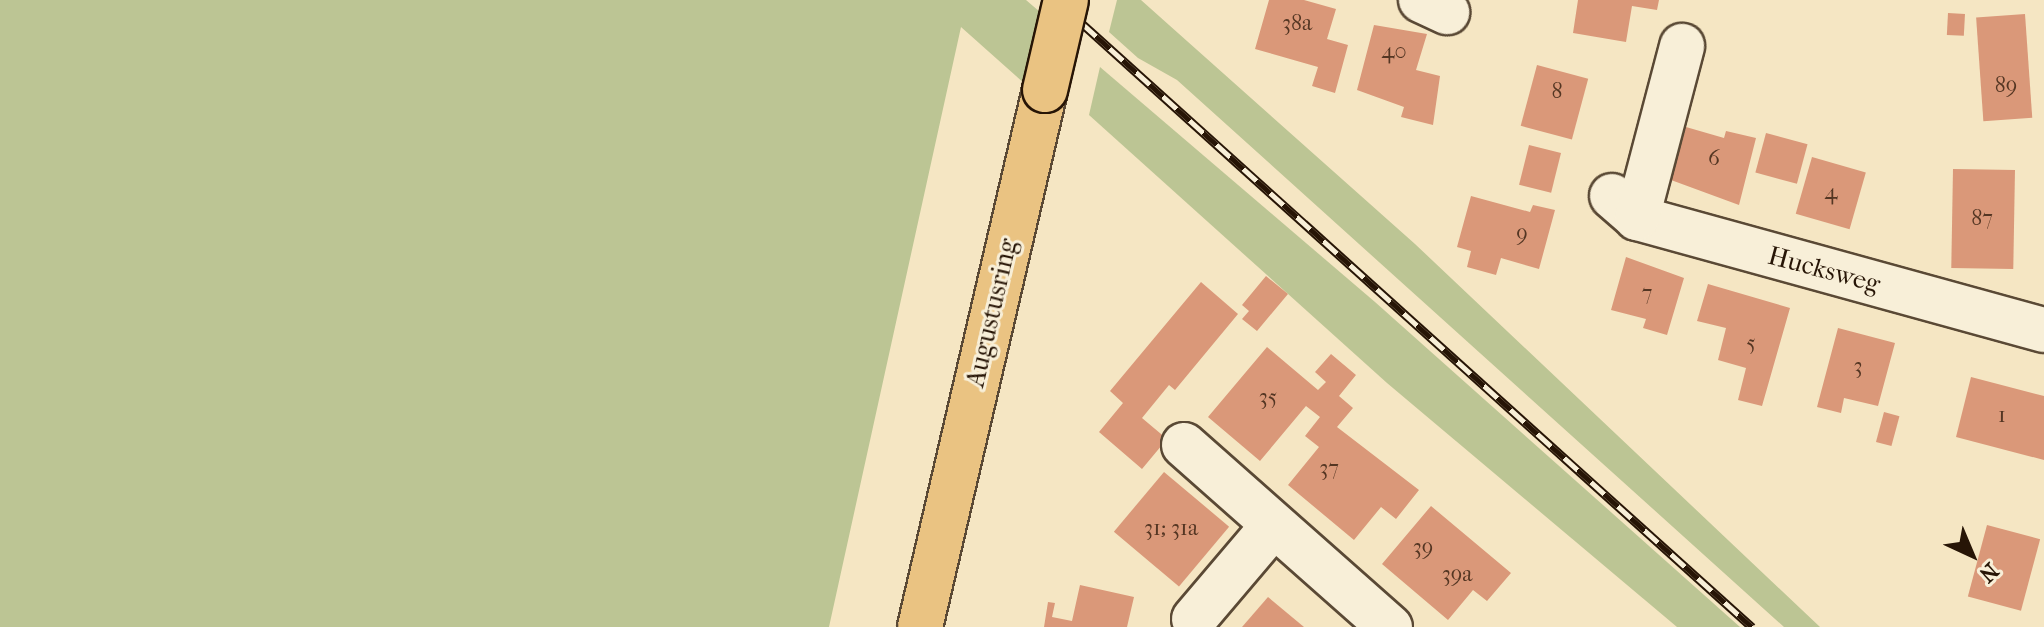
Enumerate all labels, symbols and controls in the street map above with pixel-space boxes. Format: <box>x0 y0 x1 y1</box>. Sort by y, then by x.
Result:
house number: 38a <box>1282 11 1312 37</box>
house number: 40 <box>1381 39 1407 65</box>
house number: 89 <box>1995 73 2017 99</box>
house number: 8 <box>1551 79 1563 105</box>
house number: 6 <box>1708 146 1720 172</box>
house number: 4 <box>1825 180 1837 206</box>
house number: 87 <box>1971 206 1993 232</box>
house number: 9 <box>1516 221 1528 247</box>
street label: Augustusring <box>960 236 1024 390</box>
street label: Hucksweg <box>1765 240 1883 300</box>
house number: 7 <box>1642 281 1652 307</box>
house number: 5 <box>1746 331 1756 357</box>
house number: 3 <box>1853 354 1863 380</box>
house number: 35 <box>1259 385 1277 411</box>
house number: 1 <box>1998 403 2006 429</box>
house number: 37 <box>1319 456 1339 482</box>
north arrow <box>1932 515 2012 595</box>
house number: 31; 31a <box>1144 516 1198 542</box>
house number: 39 <box>1413 535 1433 561</box>
text: N <box>1974 557 2004 587</box>
house number: 39a <box>1442 562 1472 588</box>

